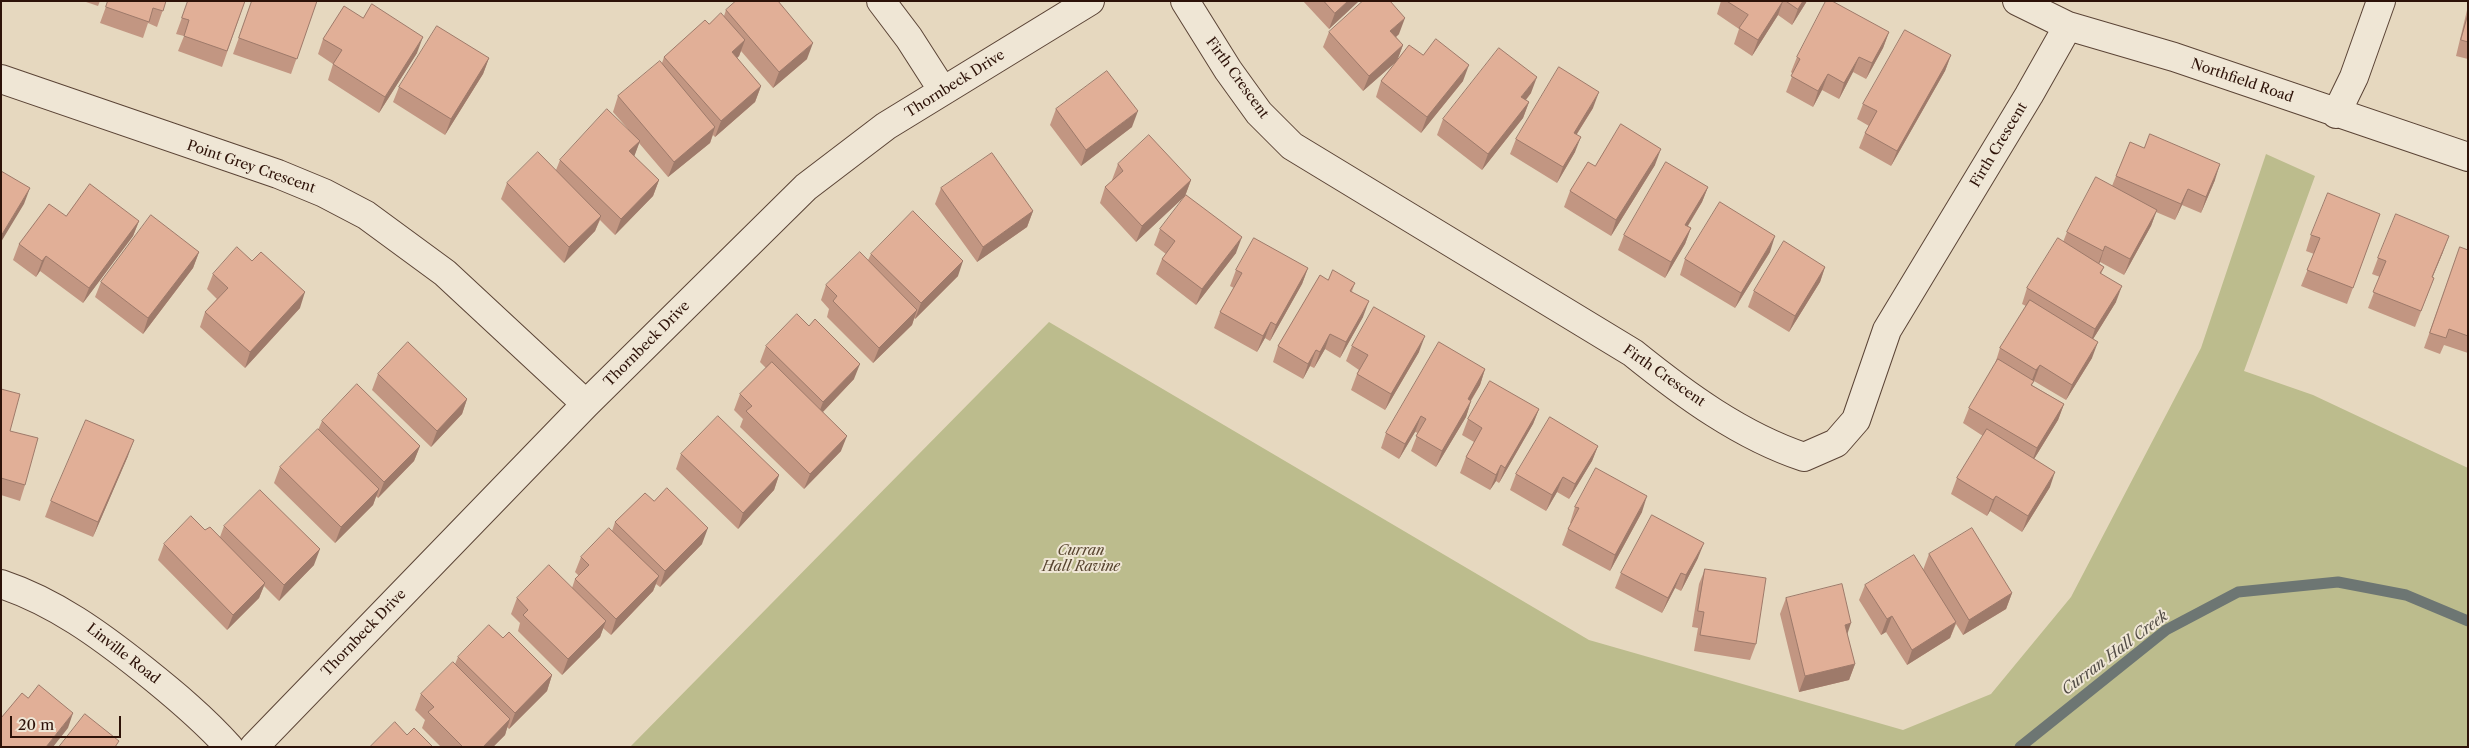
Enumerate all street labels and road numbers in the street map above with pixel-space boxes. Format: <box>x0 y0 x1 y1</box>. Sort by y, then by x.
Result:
street label: Firth Crescent <box>1202 34 1272 122</box>
street label: Thornbeck Drive <box>902 47 1008 121</box>
street label: Northfield Road <box>2189 56 2295 106</box>
street label: Firth Crescent <box>1967 100 2031 190</box>
street label: Point Grey Crescent <box>185 137 317 197</box>
street label: Thornbeck Drive <box>601 298 693 390</box>
street label: Firth Crescent <box>1620 342 1708 410</box>
street label: Thornbeck Drive <box>318 586 410 680</box>
street label: Linville Road <box>83 620 163 688</box>

